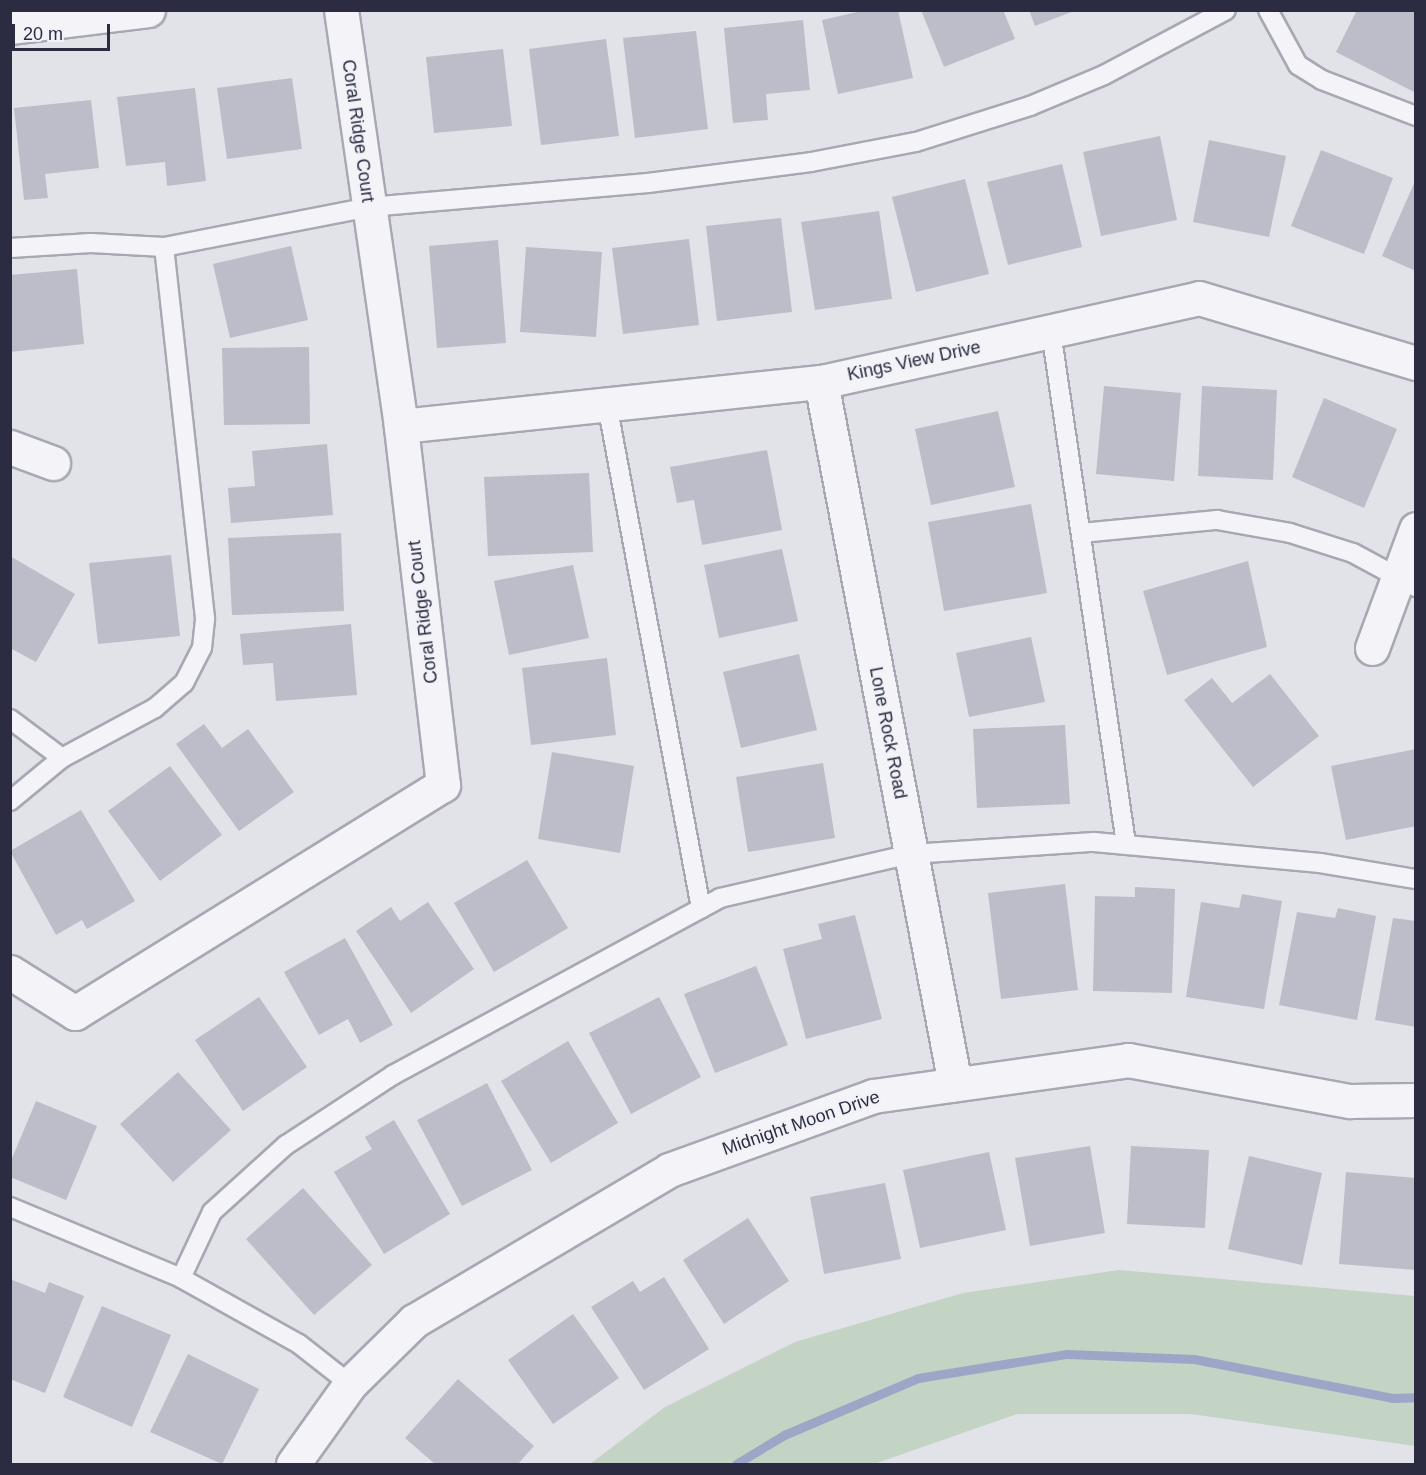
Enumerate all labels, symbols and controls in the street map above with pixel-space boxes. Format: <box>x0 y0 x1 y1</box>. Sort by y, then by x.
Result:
scale bar <box>15 12 112 50</box>
text: 20 m <box>23 24 63 44</box>
street label: Coral Ridge Court <box>337 58 379 204</box>
street label: Kings View Drive <box>845 336 983 386</box>
street label: Coral Ridge Court <box>404 539 442 685</box>
street label: Lone Rock Road <box>865 665 911 801</box>
street label: Midnight Moon Drive <box>719 1086 883 1160</box>

